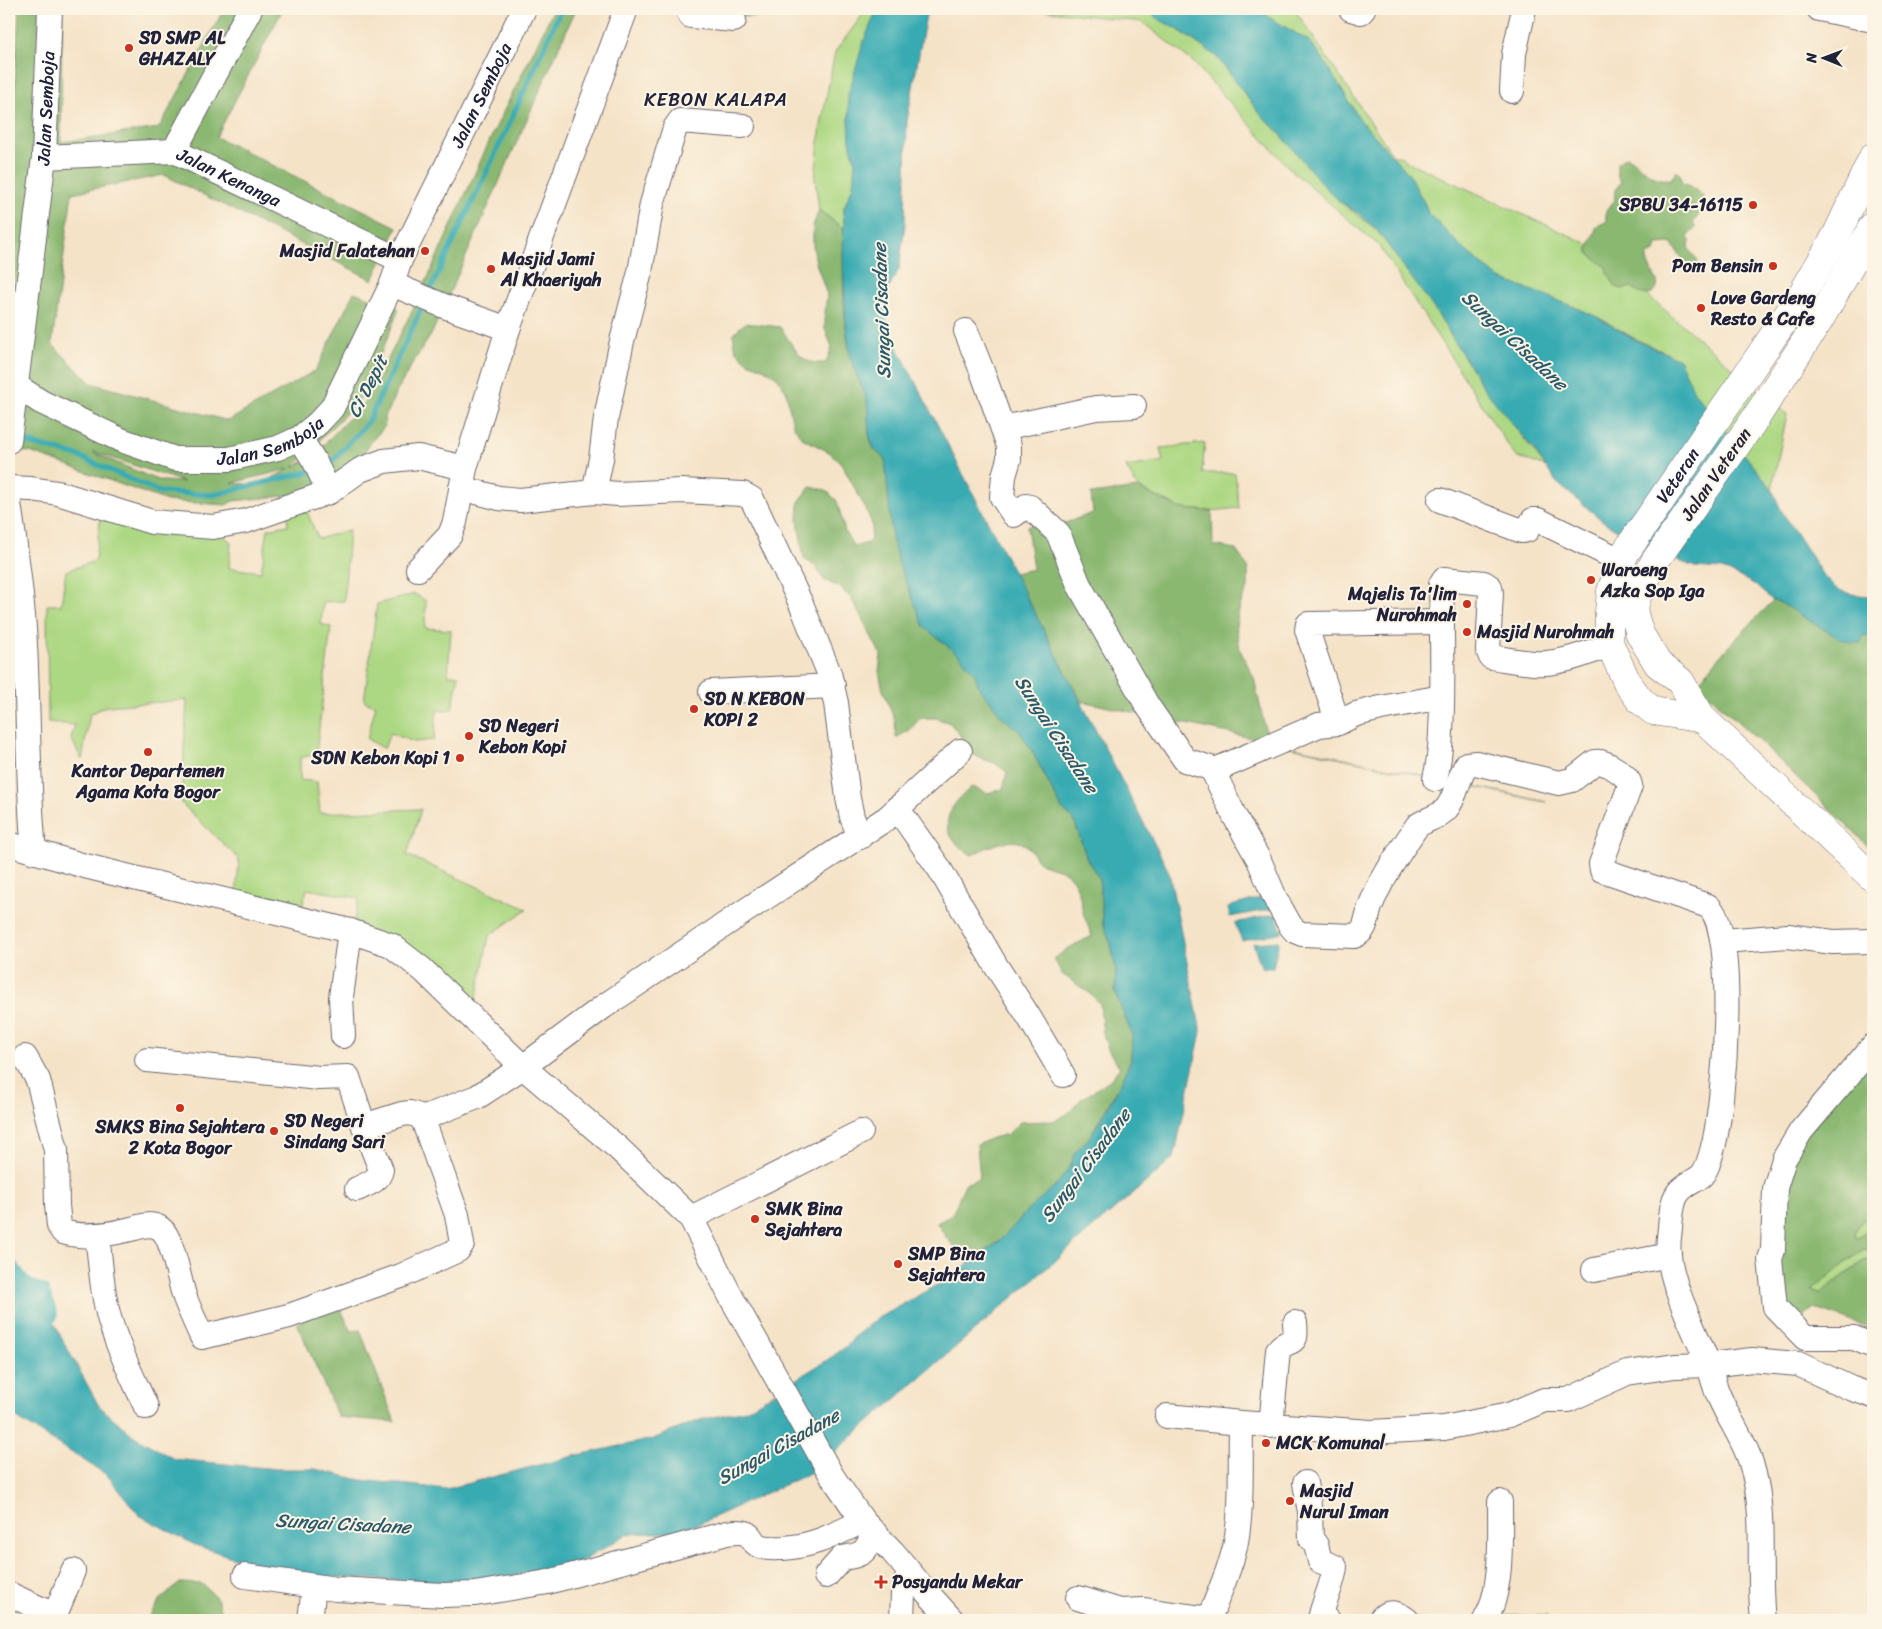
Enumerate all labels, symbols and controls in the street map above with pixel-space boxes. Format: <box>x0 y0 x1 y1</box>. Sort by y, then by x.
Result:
place label: SD SMP AL GHAZALY <box>138 22 226 75</box>
north arrow <box>1800 32 1850 82</box>
street label: Jalan Semboja <box>441 36 521 154</box>
marker: SD SMP AL GHAZALY <box>123 42 135 54</box>
street label: Jalan Semboja <box>27 50 64 168</box>
text: N <box>1799 52 1824 64</box>
district label: KEBON KALAPA <box>644 83 788 116</box>
street label: Jalan Kenanga <box>170 138 287 217</box>
place label: SPBU 34-16115 <box>1618 189 1743 221</box>
marker: SPBU 34-16115 <box>1747 199 1759 211</box>
place label: Masjid Falatehan <box>279 235 415 267</box>
water label: Sungai Cisadane <box>863 240 900 379</box>
place label: Masjid Jami Al Khaeriyah <box>500 243 602 296</box>
marker: Masjid Falatehan <box>419 245 431 257</box>
place label: Pom Bensin <box>1672 250 1763 282</box>
marker: Pom Bensin <box>1767 260 1779 272</box>
marker: Masjid Jami Al Khaeriyah <box>485 263 497 275</box>
water label: Sungai Cisadane <box>1454 282 1577 400</box>
place label: Love Gardeng Resto & Cafe <box>1710 282 1816 335</box>
marker: Love Gardeng Resto & Cafe <box>1695 302 1707 314</box>
water label: Ci Depit <box>338 347 399 423</box>
street label: Jalan Semboja <box>216 407 332 475</box>
street label: Jalan Veteran <box>1676 424 1756 524</box>
street label: Veteran <box>1651 444 1705 508</box>
place label: Waroeng Azka Sop Iga <box>1600 554 1705 607</box>
marker: Waroeng Azka Sop Iga <box>1585 574 1597 586</box>
place label: Majelis Ta'lim Nurohmah <box>1347 578 1458 631</box>
marker: Majelis Ta'lim Nurohmah <box>1461 598 1473 610</box>
place label: Masjid Nurohmah <box>1476 616 1615 648</box>
marker: Masjid Nurohmah <box>1461 626 1473 638</box>
water label: Sungai Cisadane <box>1006 668 1109 802</box>
place label: SD N KEBON KOPI 2 <box>703 683 805 736</box>
marker: SD N KEBON KOPI 2 <box>688 703 700 715</box>
place label: SD Negeri Kebon Kopi <box>478 710 567 763</box>
marker: SD Negeri Kebon Kopi <box>463 730 475 742</box>
place label: SDN Kebon Kopi 1 <box>310 742 450 774</box>
marker: Kantor Departemen Agama Kota Bogor <box>142 746 154 758</box>
marker: SDN Kebon Kopi 1 <box>454 752 466 764</box>
place label: Kantor Departemen Agama Kota Bogor <box>71 755 225 808</box>
water label: Sungai Cisadane <box>1031 1099 1141 1229</box>
marker: SMKS Bina Sejahtera 2 Kota Bogor <box>174 1102 186 1114</box>
place label: SD Negeri Sindang Sari <box>283 1105 386 1158</box>
place label: SMKS Bina Sejahtera 2 Kota Bogor <box>94 1111 266 1164</box>
marker: SD Negeri Sindang Sari <box>268 1125 280 1137</box>
place label: SMK Bina Sejahtera <box>764 1193 843 1246</box>
marker: SMK Bina Sejahtera <box>749 1213 761 1225</box>
place label: SMP Bina Sejahtera <box>907 1238 986 1291</box>
marker: SMP Bina Sejahtera <box>892 1258 904 1270</box>
water label: Sungai Cisadane <box>711 1398 848 1494</box>
place label: MCK Komunal <box>1275 1427 1386 1459</box>
marker: MCK Komunal <box>1260 1437 1272 1449</box>
place label: Masjid Nurul Iman <box>1299 1475 1389 1528</box>
marker: Masjid Nurul Iman <box>1284 1495 1296 1507</box>
water label: Sungai Cisadane <box>274 1503 414 1544</box>
place label: Posyandu Mekar <box>892 1566 1024 1598</box>
marker: Posyandu Mekar <box>874 1575 888 1589</box>

